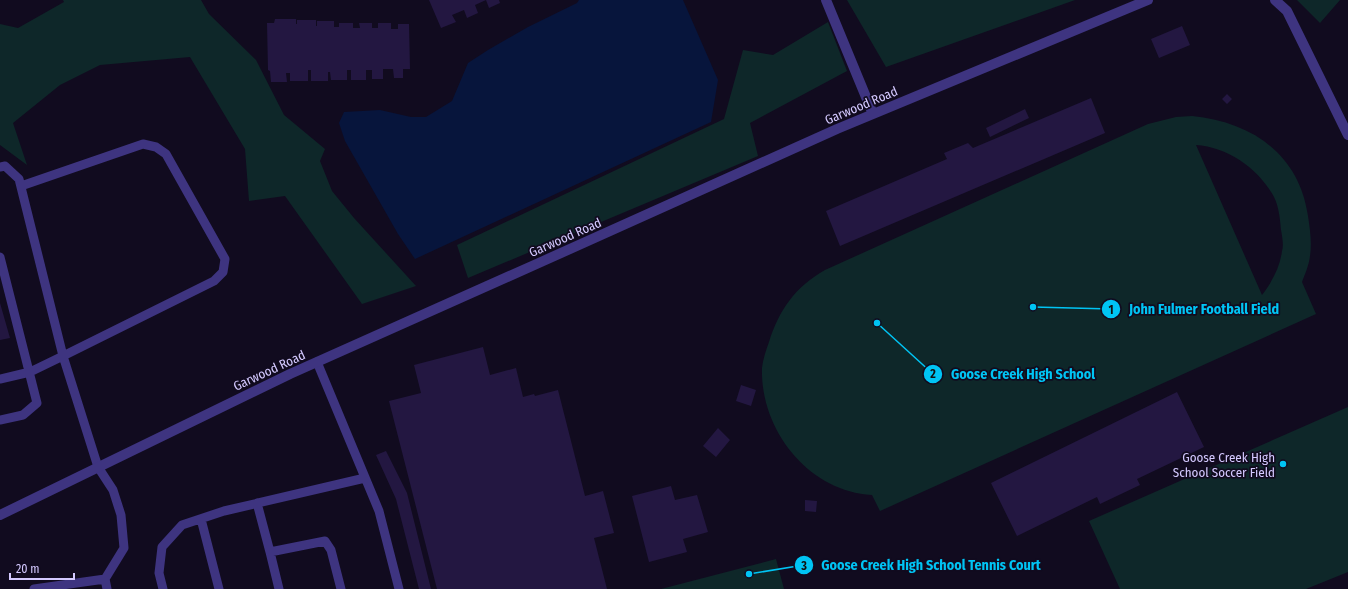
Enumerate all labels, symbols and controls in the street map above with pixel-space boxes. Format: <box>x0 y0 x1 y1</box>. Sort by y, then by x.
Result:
street label: Garwood Road <box>823 83 900 128</box>
street label: Garwood Road <box>527 215 604 260</box>
callout: John Fulmer Football Field <box>1101 296 1287 322</box>
text: John Fulmer Football Field <box>1128 301 1279 318</box>
text: 1 <box>1108 303 1114 317</box>
street label: Garwood Road <box>231 347 308 394</box>
callout: Goose Creek High School <box>923 361 1103 387</box>
text: Goose Creek High School <box>951 366 1095 383</box>
text: 2 <box>929 367 936 381</box>
place label: Goose Creek High School Soccer Field <box>1173 450 1275 480</box>
marker: Goose Creek High School Soccer Field <box>1278 459 1288 469</box>
callout: Goose Creek High School Tennis Court <box>794 552 1049 578</box>
scale bar <box>10 555 74 581</box>
text: Goose Creek High School Tennis Court <box>821 557 1042 574</box>
text: 3 <box>800 559 807 573</box>
text: 20 m <box>16 562 40 576</box>

